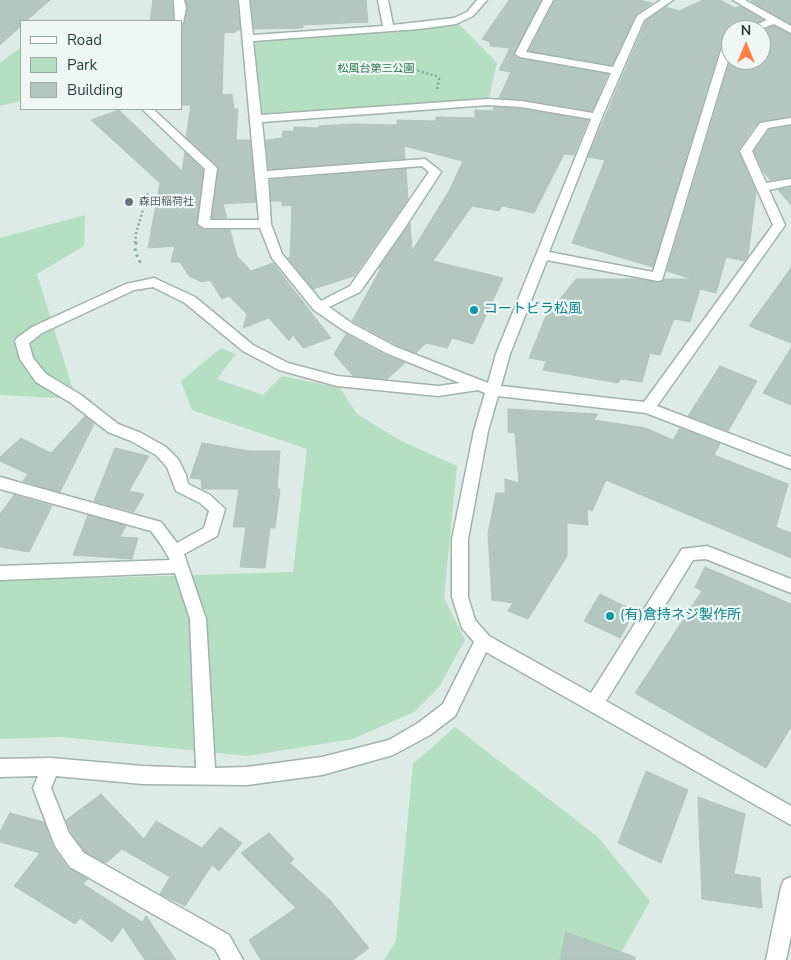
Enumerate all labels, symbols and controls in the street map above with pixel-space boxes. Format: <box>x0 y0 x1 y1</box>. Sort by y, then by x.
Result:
legend <box>20 20 182 110</box>
north arrow <box>721 20 771 70</box>
text: N <box>741 21 751 40</box>
text: Road <box>67 30 102 50</box>
text: Park <box>67 55 97 75</box>
park label: 松風台第三公園 <box>338 62 414 76</box>
text: Building <box>67 80 123 100</box>
place label: 森田稲荷社 <box>139 195 194 209</box>
marker: 森田稲荷社 <box>123 196 135 208</box>
place label: コートビラ松風 <box>484 302 582 318</box>
marker: コートビラ松風 <box>468 304 480 316</box>
place label: (有)倉持ネジ製作所 <box>620 608 741 624</box>
marker: (有)倉持ネジ製作所 <box>604 610 616 622</box>

